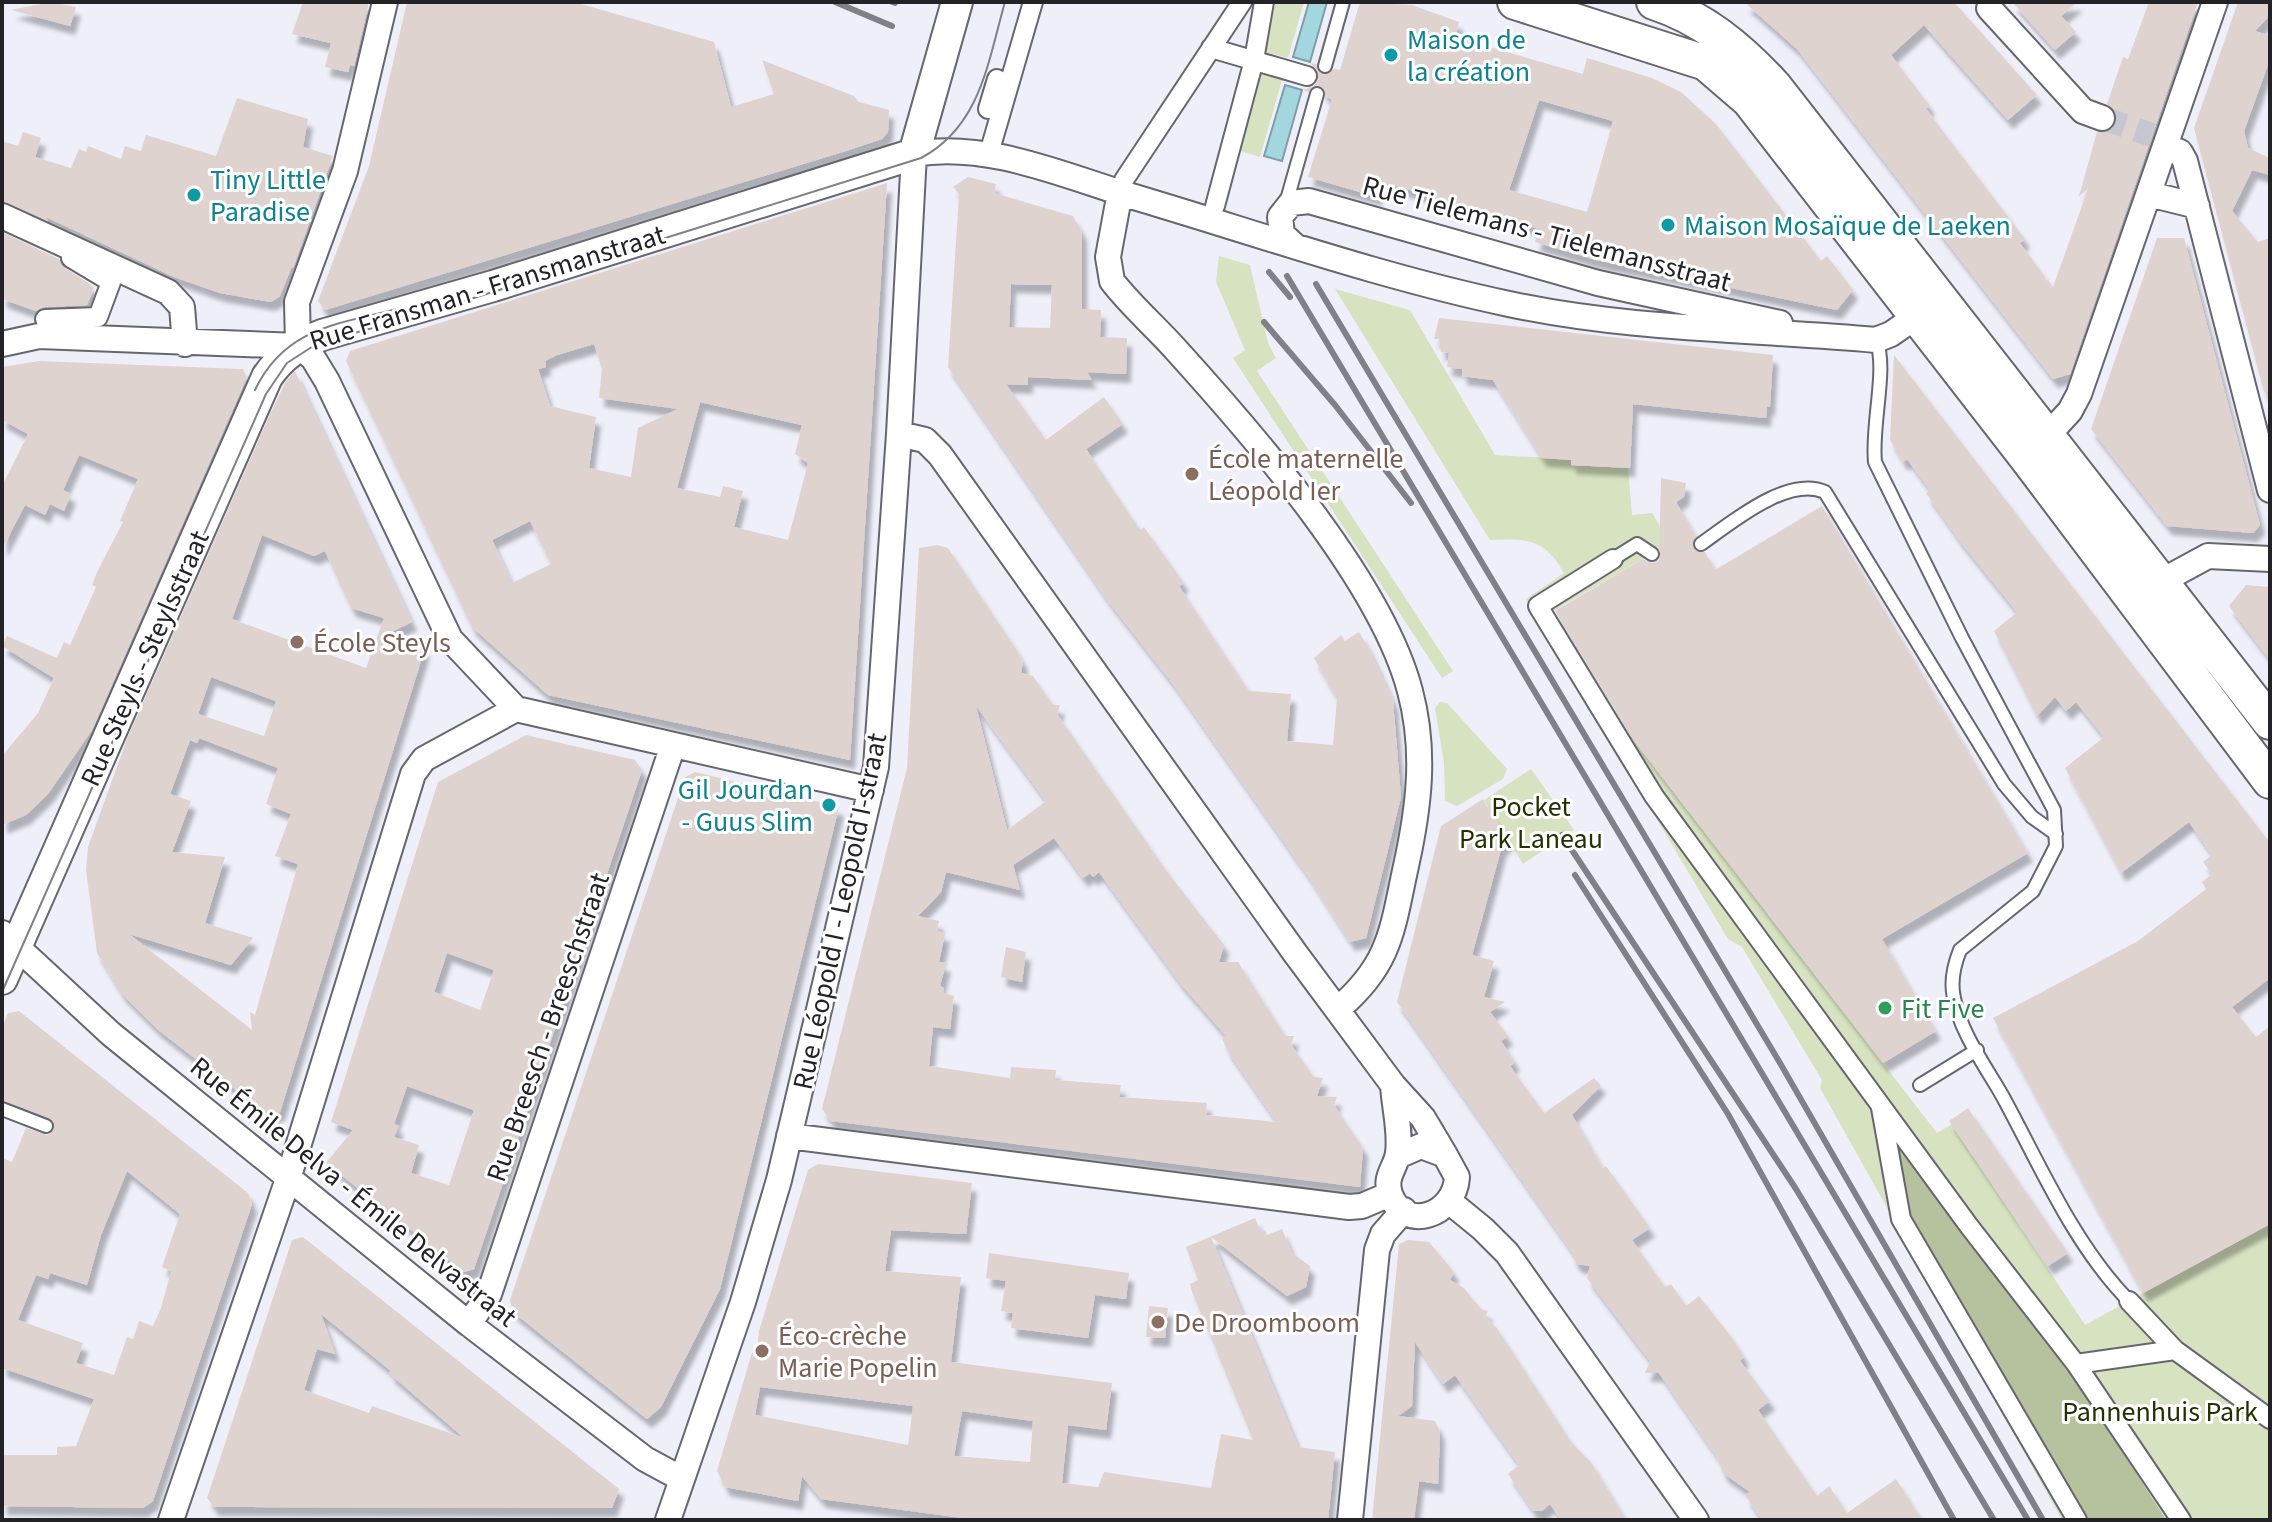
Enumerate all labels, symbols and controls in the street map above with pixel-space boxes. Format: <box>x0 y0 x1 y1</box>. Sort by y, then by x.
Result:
place label: Maison de la création <box>1407 20 1530 92</box>
marker: Maison de la création <box>1382 46 1400 64</box>
place label: Tiny Little Paradise <box>210 160 326 232</box>
street label: Rue Tielemans - Tielemansstraat <box>1358 165 1736 303</box>
marker: Tiny Little Paradise <box>185 186 203 204</box>
place label: Maison Mosaïque de Laeken <box>1684 206 2011 246</box>
street label: Rue Fransman - Fransmanstraat <box>305 215 670 361</box>
marker: Maison Mosaïque de Laeken <box>1659 216 1677 234</box>
place label: École maternelle Léopold Ier <box>1208 439 1403 511</box>
marker: École maternelle Léopold Ier <box>1183 465 1201 483</box>
street label: Rue Steyls - Steylsstraat <box>70 524 220 793</box>
place label: École Steyls <box>313 623 451 663</box>
marker: École Steyls <box>288 633 306 651</box>
street label: Rue Léopold I - Leopold I-straat <box>783 729 897 1093</box>
place label: Gil Jourdan - Guus Slim <box>678 770 813 842</box>
park label: Pocket Park Laneau <box>1459 787 1603 859</box>
marker: Gil Jourdan - Guus Slim <box>820 796 838 814</box>
street label: Rue Breesch - Breeschstraat <box>476 867 620 1187</box>
place label: Fit Five <box>1901 989 1984 1029</box>
marker: Fit Five <box>1876 999 1894 1017</box>
street label: Rue Émile Delva - Émile Delvastraat <box>181 1047 526 1337</box>
place label: De Droomboom <box>1174 1303 1360 1343</box>
marker: De Droomboom <box>1149 1313 1167 1331</box>
place label: Éco-crèche Marie Popelin <box>778 1316 938 1388</box>
marker: Éco-crèche Marie Popelin <box>753 1342 771 1360</box>
park label: Pannenhuis Park <box>2062 1392 2258 1432</box>

